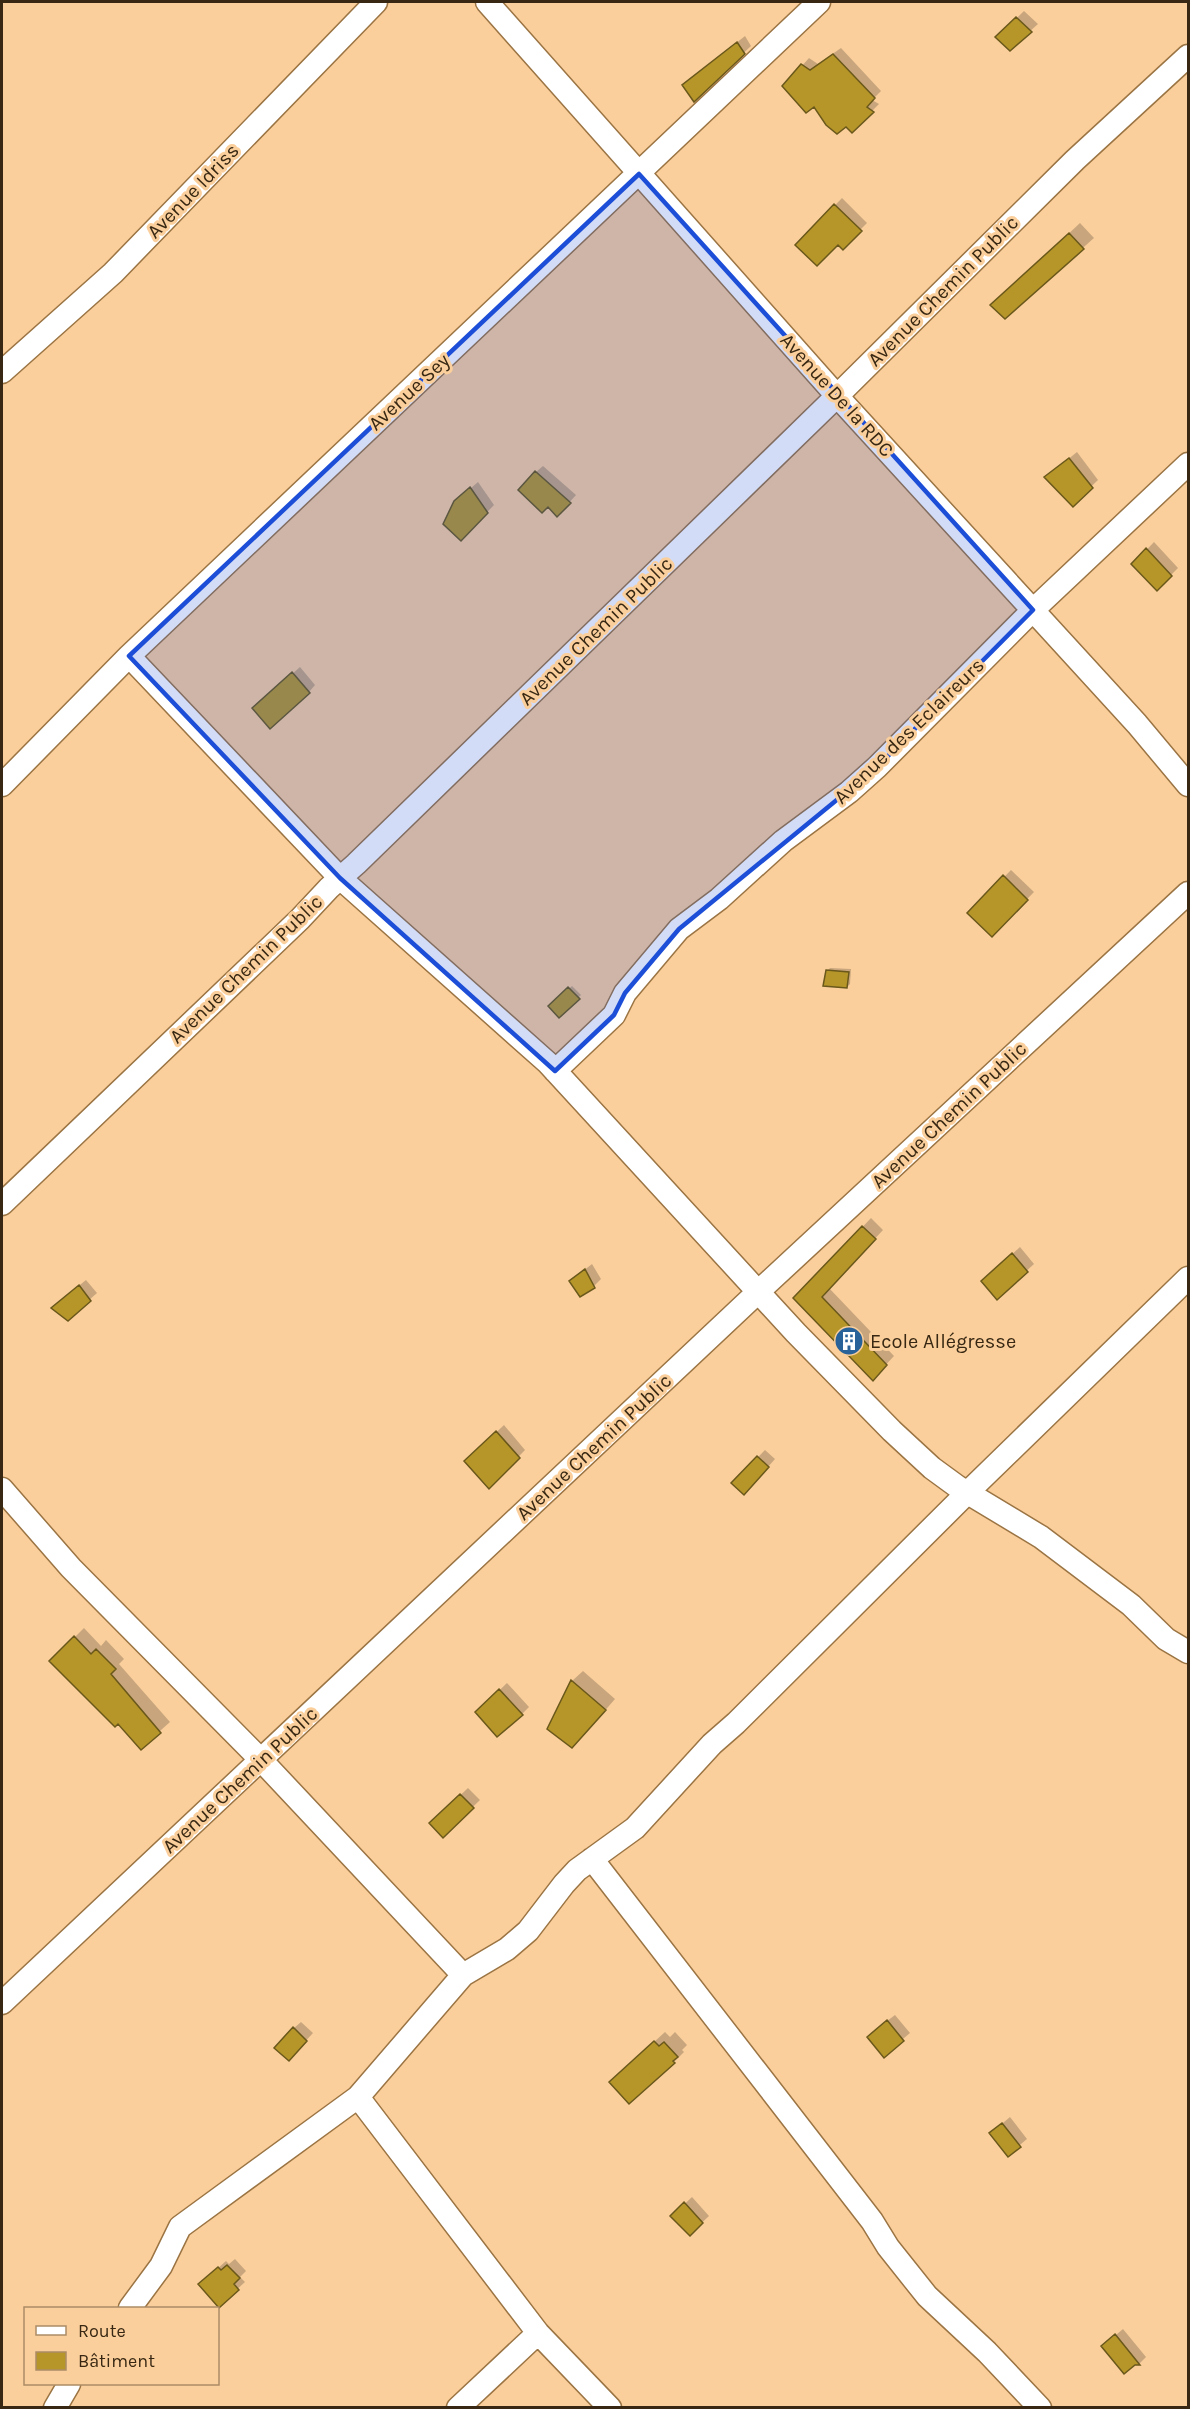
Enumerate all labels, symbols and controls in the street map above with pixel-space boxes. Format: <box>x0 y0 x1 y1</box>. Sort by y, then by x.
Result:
street label: Avenue Idriss <box>142 139 244 243</box>
street label: Avenue Chemin Public <box>863 211 1023 371</box>
street label: Avenue De la RDC <box>776 329 898 461</box>
street label: Avenue Sey <box>364 349 454 435</box>
street label: Avenue Chemin Public <box>515 552 677 710</box>
street label: Avenue des Eclaireurs <box>829 653 989 809</box>
street label: Avenue Chemin Public <box>165 890 327 1048</box>
street label: Avenue Chemin Public <box>867 1037 1031 1193</box>
building icon: Ecole Allégresse <box>833 1325 865 1357</box>
place label: Ecole Allégresse <box>870 1330 1016 1353</box>
street label: Avenue Chemin Public <box>512 1369 676 1525</box>
street label: Avenue Chemin Public <box>158 1702 322 1858</box>
legend <box>24 2307 219 2385</box>
text: Route <box>78 2320 126 2342</box>
text: Bâtiment <box>78 2350 155 2372</box>

